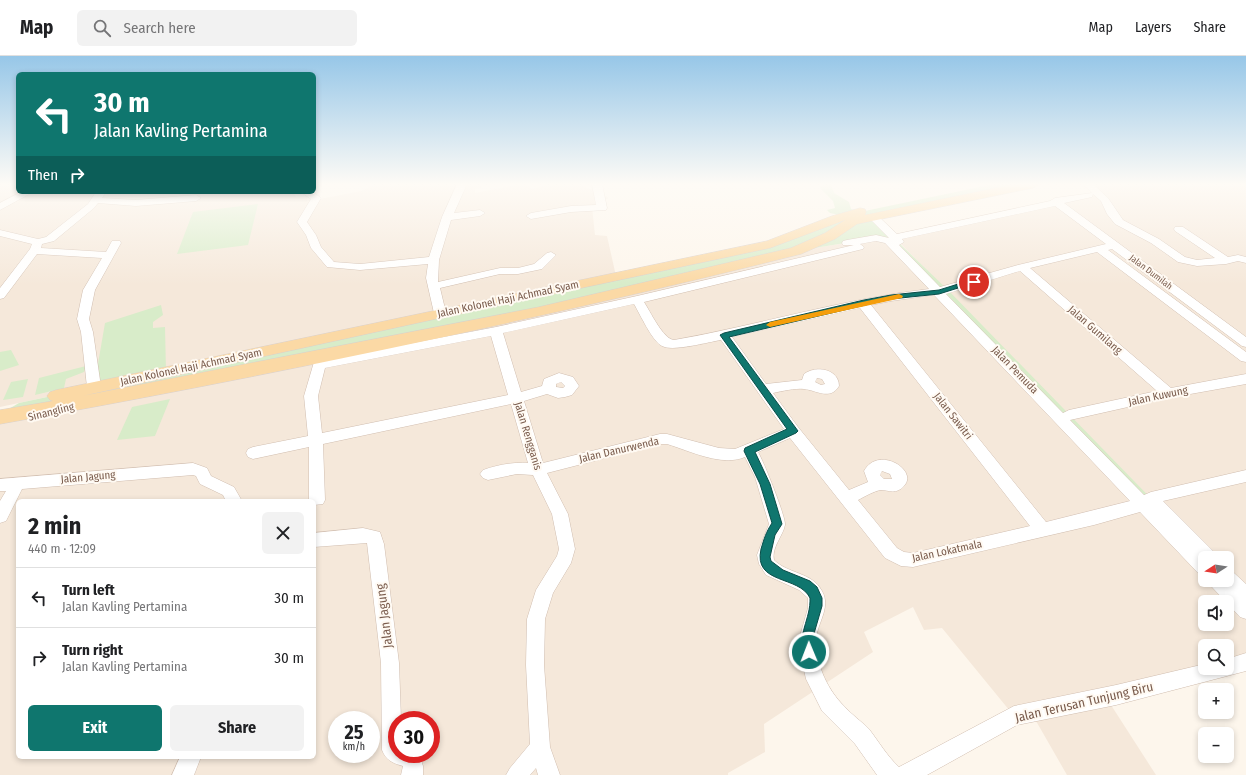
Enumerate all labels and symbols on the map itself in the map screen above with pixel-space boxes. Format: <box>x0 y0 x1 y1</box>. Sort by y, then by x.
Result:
street label: Jalan Dumilah <box>1128 253 1175 291</box>
pin <box>957 265 991 299</box>
street label: Jalan Kolonel Haji Achmad Syam <box>436 278 580 320</box>
street label: Jalan Gumilang <box>1065 303 1125 358</box>
street label: Jalan Pemuda <box>989 343 1041 397</box>
street label: Jalan Kolonel Haji Achmad Syam <box>119 346 263 388</box>
street label: Jalan Kuwung <box>1127 383 1190 409</box>
street label: Jalan Sawitri <box>931 390 975 442</box>
street label: Sinangling <box>27 400 76 424</box>
street label: Jalan Rengganis <box>511 400 545 472</box>
street label: Jalan Danurwenda <box>578 434 660 466</box>
street label: Jalan Jagung <box>60 468 117 486</box>
street label: Jalan Lokatmala <box>911 537 983 565</box>
north arrow <box>1198 551 1234 587</box>
street label: Jalan Jagung <box>372 582 395 649</box>
position arrow <box>788 631 830 673</box>
street label: Jalan Terusan Tunjung Biru <box>1014 679 1154 725</box>
speed limit sign: 30 <box>388 711 440 763</box>

